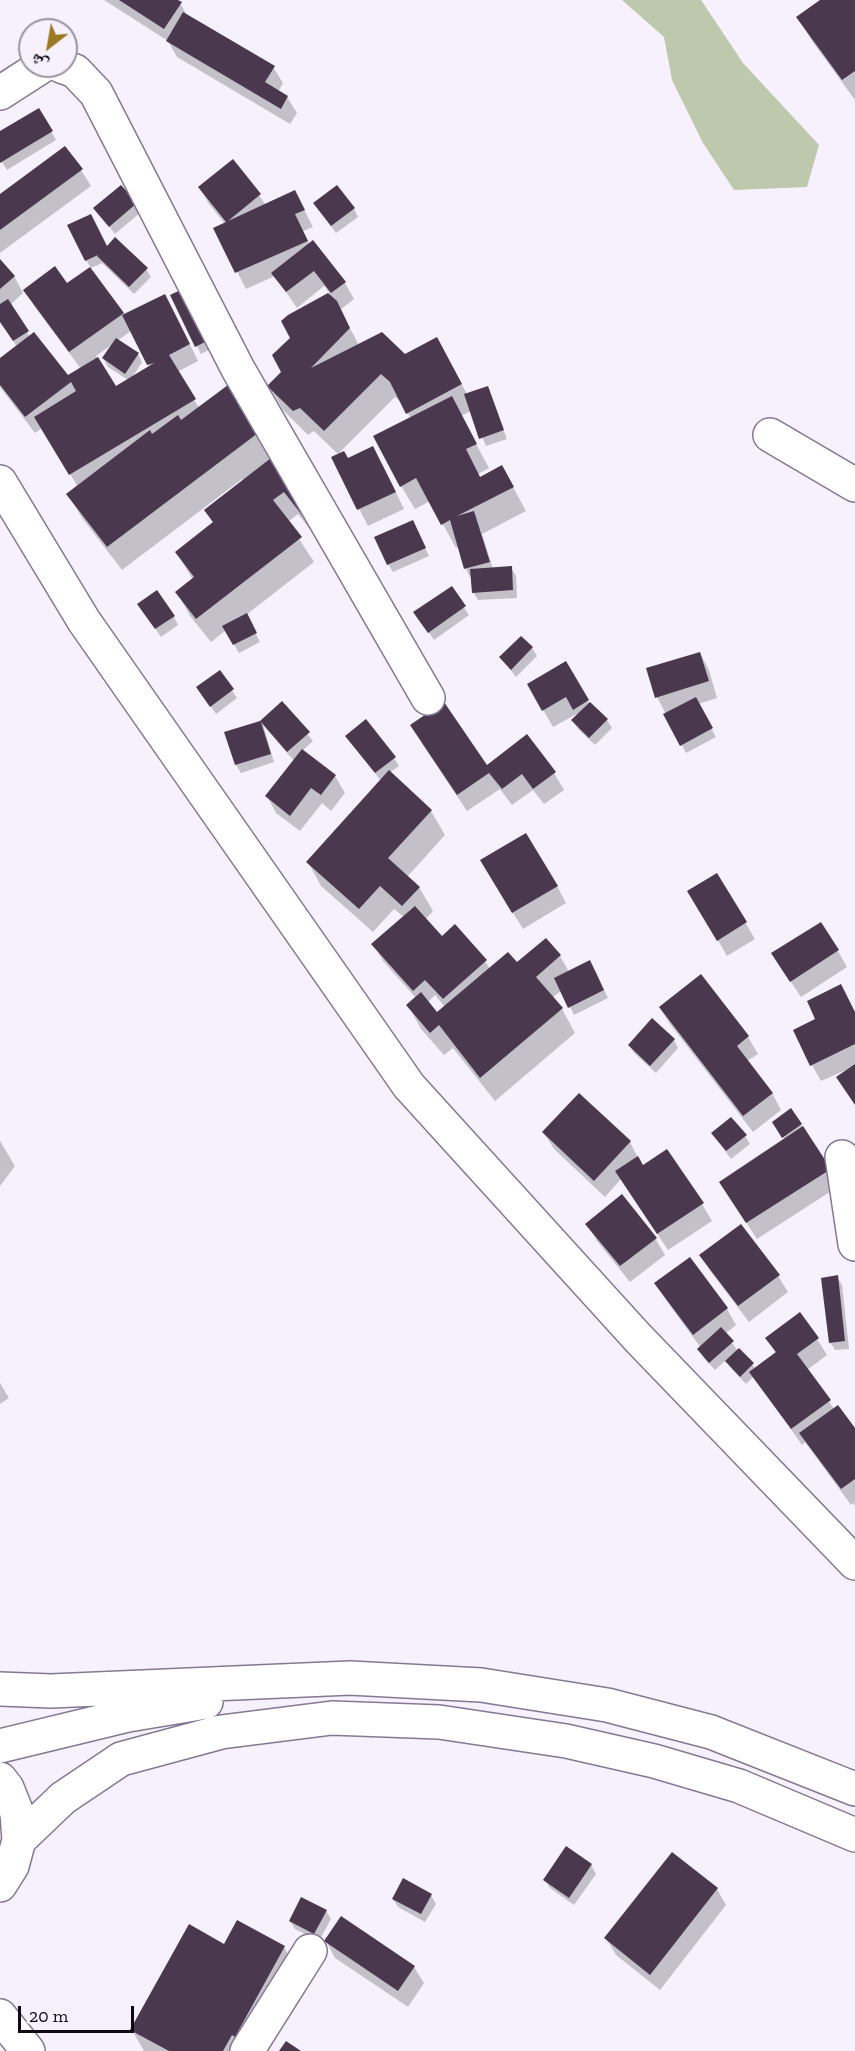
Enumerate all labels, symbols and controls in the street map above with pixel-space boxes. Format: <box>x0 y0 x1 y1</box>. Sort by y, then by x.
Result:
north arrow <box>18 18 78 78</box>
text: ش <box>27 50 52 75</box>
scale bar <box>21 1994 136 2032</box>
text: 20 m <box>29 2005 68 2027</box>

